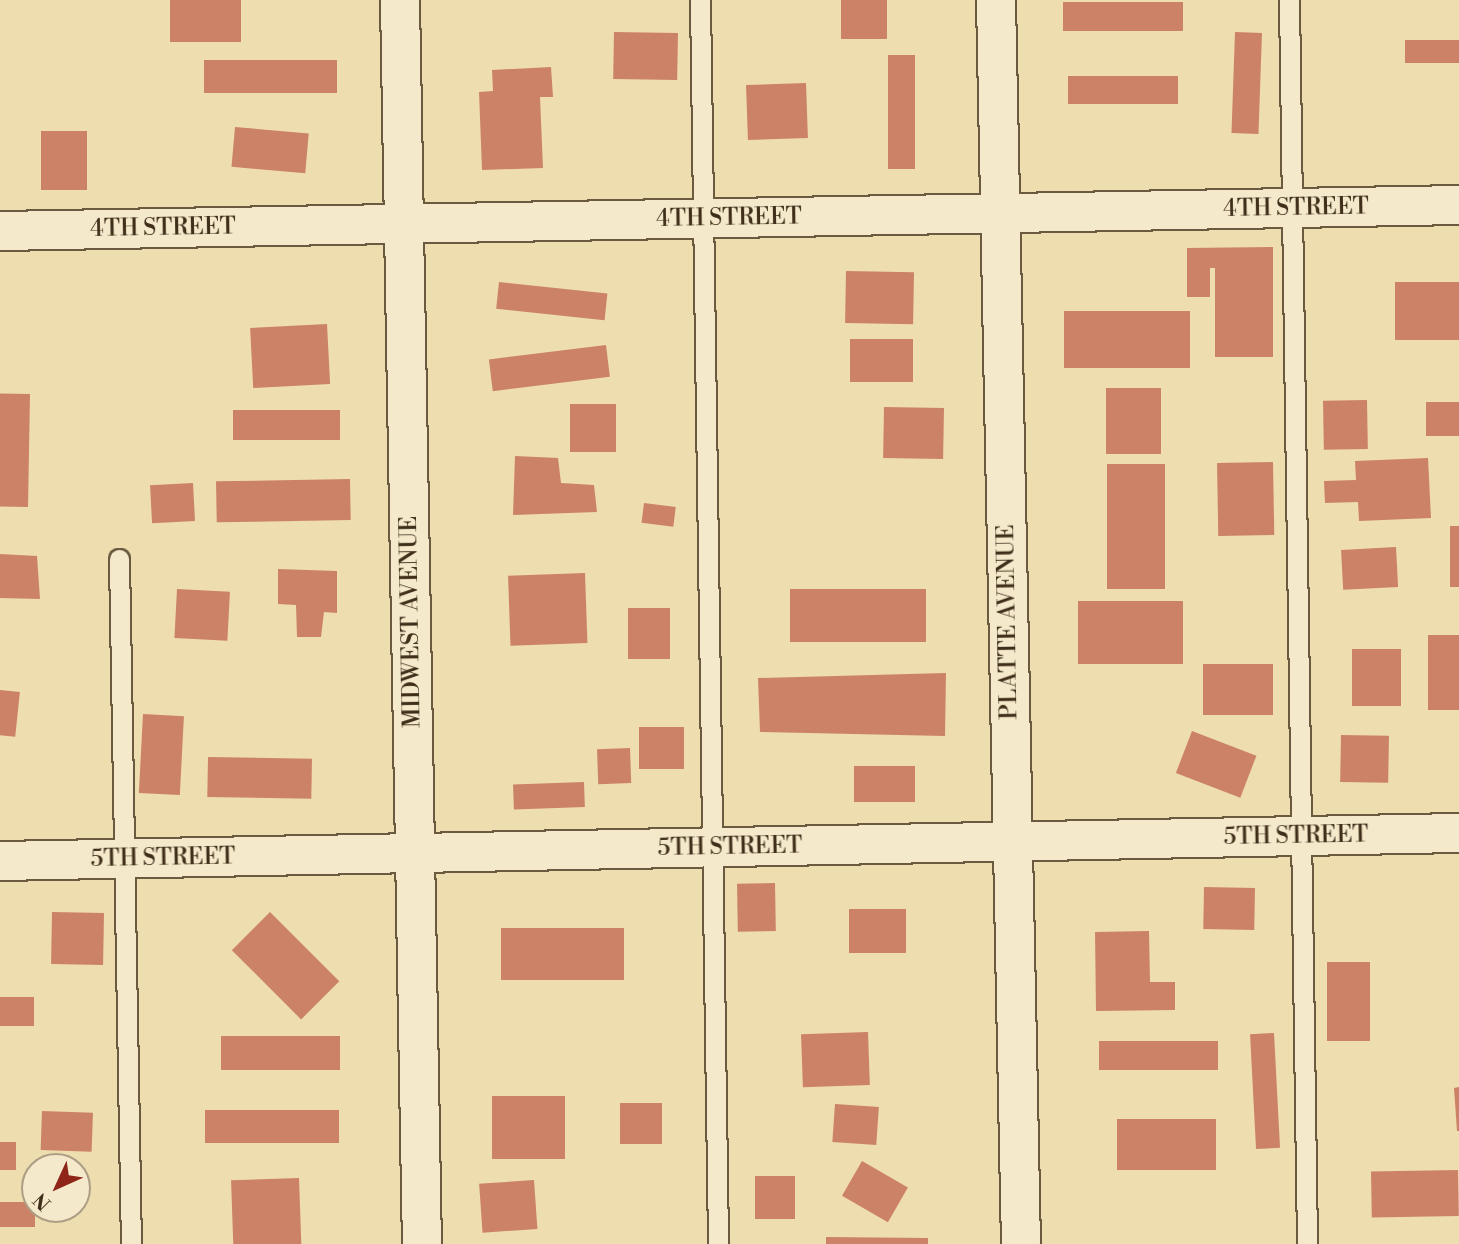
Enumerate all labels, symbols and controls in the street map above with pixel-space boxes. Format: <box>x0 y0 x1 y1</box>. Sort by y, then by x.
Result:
street label: 4TH STREET <box>1223 193 1369 223</box>
street label: 4TH STREET <box>656 203 802 233</box>
street label: 4TH STREET <box>90 213 236 243</box>
street label: MIDWEST AVENUE <box>395 516 427 728</box>
street label: PLATTE AVENUE <box>992 524 1024 720</box>
street label: 5TH STREET <box>1223 821 1369 851</box>
street label: 5TH STREET <box>657 832 803 862</box>
street label: 5TH STREET <box>90 843 236 873</box>
north arrow <box>21 1153 91 1223</box>
text: N <box>29 1188 56 1215</box>

